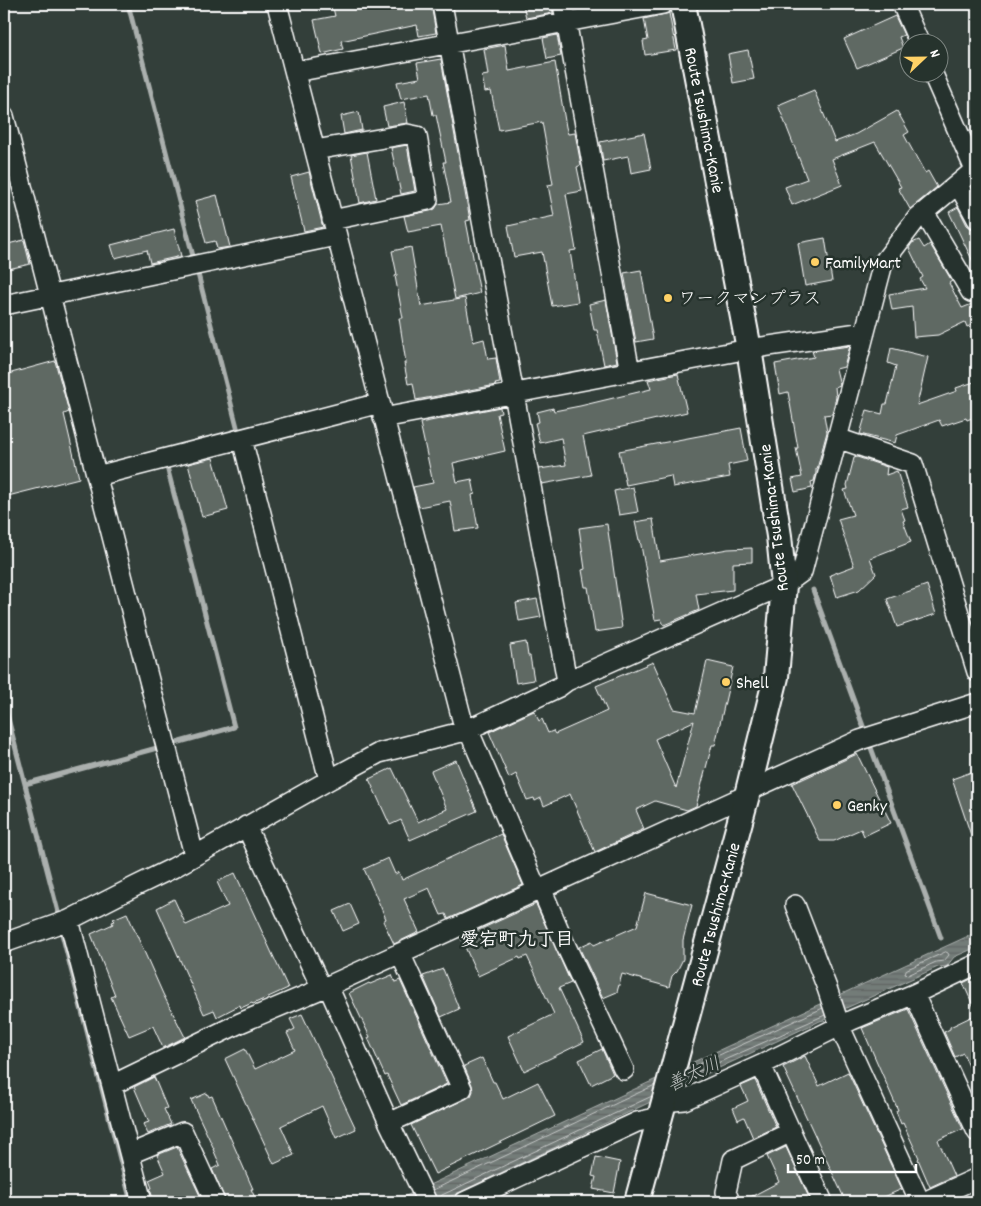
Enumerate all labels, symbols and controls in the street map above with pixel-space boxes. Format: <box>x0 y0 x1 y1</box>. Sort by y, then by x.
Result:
north arrow <box>898 32 948 82</box>
street label: Route Tsushima-Kanie <box>676 45 729 196</box>
text: N <box>924 47 945 61</box>
place label: FamilyMart <box>825 252 901 277</box>
marker: FamilyMart <box>809 256 821 268</box>
place label: ワークマンプラス <box>678 288 821 313</box>
marker: ワークマンプラス <box>662 292 674 304</box>
street label: Route Tsushima-Kanie <box>754 443 797 593</box>
place label: Shell <box>736 672 769 697</box>
marker: Shell <box>720 676 732 688</box>
place label: Genky <box>847 795 888 820</box>
marker: Genky <box>831 799 843 811</box>
street label: Route Tsushima-Kanie <box>686 840 749 990</box>
district label: 愛宕町九丁目 <box>460 928 574 955</box>
water label: 善太川 <box>663 1052 726 1100</box>
scale bar <box>788 1141 916 1173</box>
text: 50 m <box>796 1150 825 1172</box>

